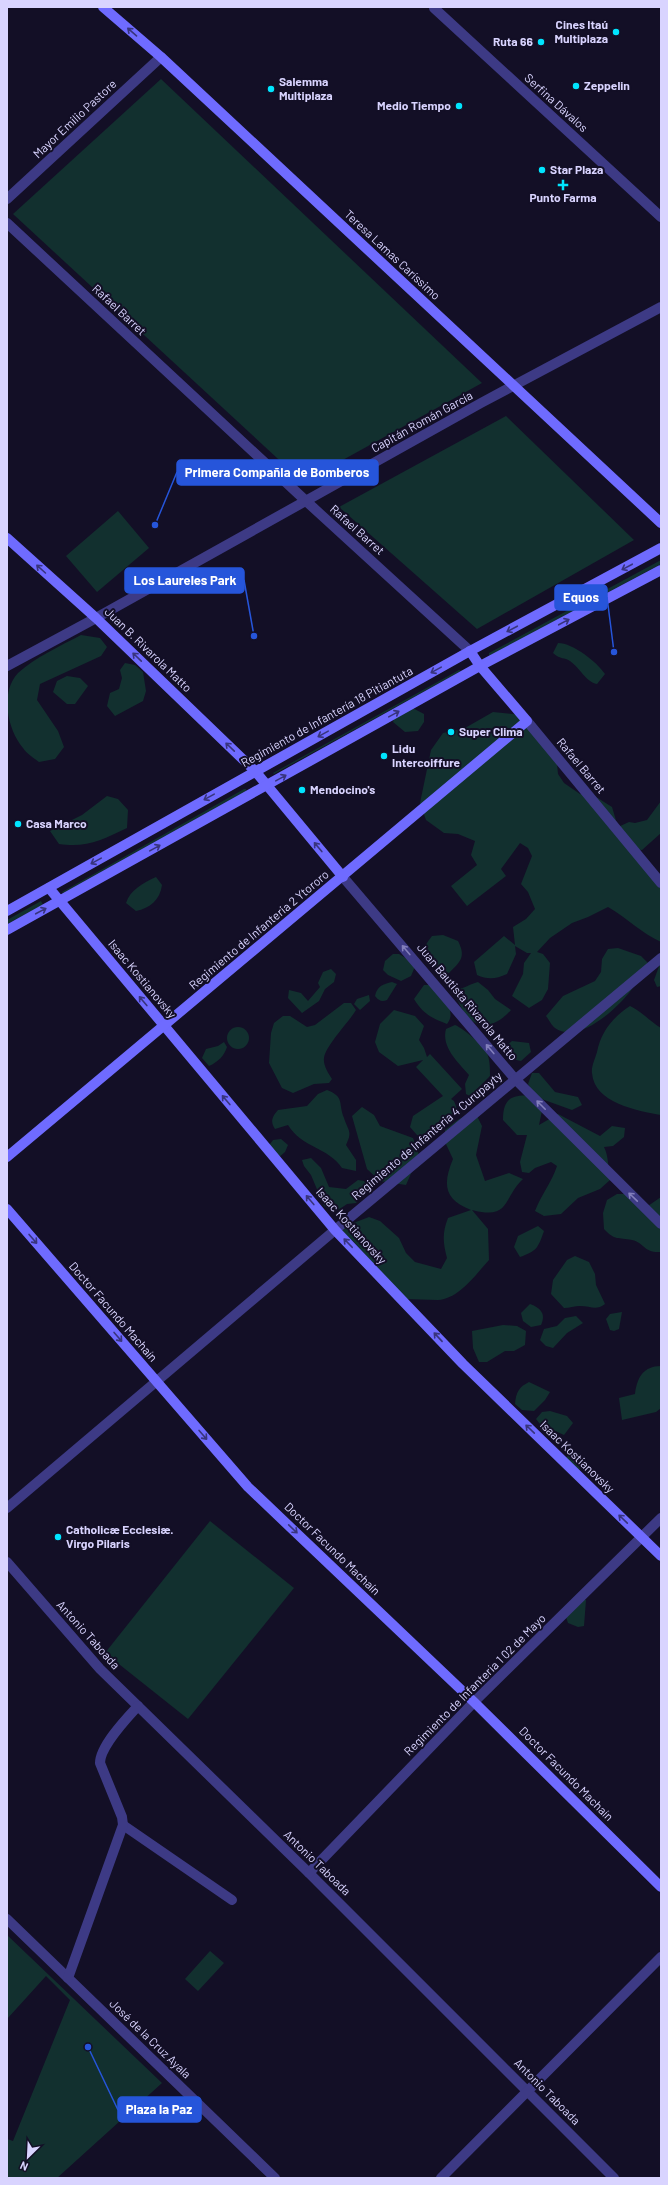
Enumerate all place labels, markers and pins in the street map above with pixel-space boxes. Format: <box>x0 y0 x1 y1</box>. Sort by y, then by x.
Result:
place label: Cines Itaú Multiplaza <box>554 17 608 45</box>
marker: Cines Itaú Multiplaza <box>611 27 621 37</box>
place label: Ruta 66 <box>493 34 534 48</box>
marker: Ruta 66 <box>536 37 546 47</box>
place label: Salemma Multiplaza <box>279 74 333 102</box>
place label: Zeppelin <box>584 78 630 92</box>
marker: Zeppelin <box>571 81 581 91</box>
marker: Salemma Multiplaza <box>266 84 276 94</box>
place label: Medio Tiempo <box>377 98 451 112</box>
marker: Medio Tiempo <box>454 101 464 111</box>
place label: Star Plaza <box>550 162 603 176</box>
marker: Star Plaza <box>537 165 547 175</box>
marker: Punto Farma <box>558 180 568 190</box>
place label: Punto Farma <box>529 190 597 204</box>
callout: Primera Compañia de Bomberos <box>177 460 378 485</box>
callout: Los Laureles Park <box>125 568 244 593</box>
callout: Equos <box>555 585 607 610</box>
place label: Super Clima <box>459 724 523 738</box>
marker: Super Clima <box>446 727 456 737</box>
place label: Lidu Intercoiffure <box>392 741 461 769</box>
marker: Lidu Intercoiffure <box>379 751 389 761</box>
place label: Mendocino's <box>310 782 375 796</box>
marker: Mendocino's <box>297 785 307 795</box>
place label: Casa Marco <box>26 816 87 830</box>
marker: Casa Marco <box>13 819 23 829</box>
place label: Catholicæ Ecclesiæ. Virgo Pilaris <box>66 1522 174 1550</box>
marker: Catholicæ Ecclesiæ. Virgo Pilaris <box>53 1532 63 1542</box>
callout: Plaza la Paz <box>118 2097 201 2122</box>

